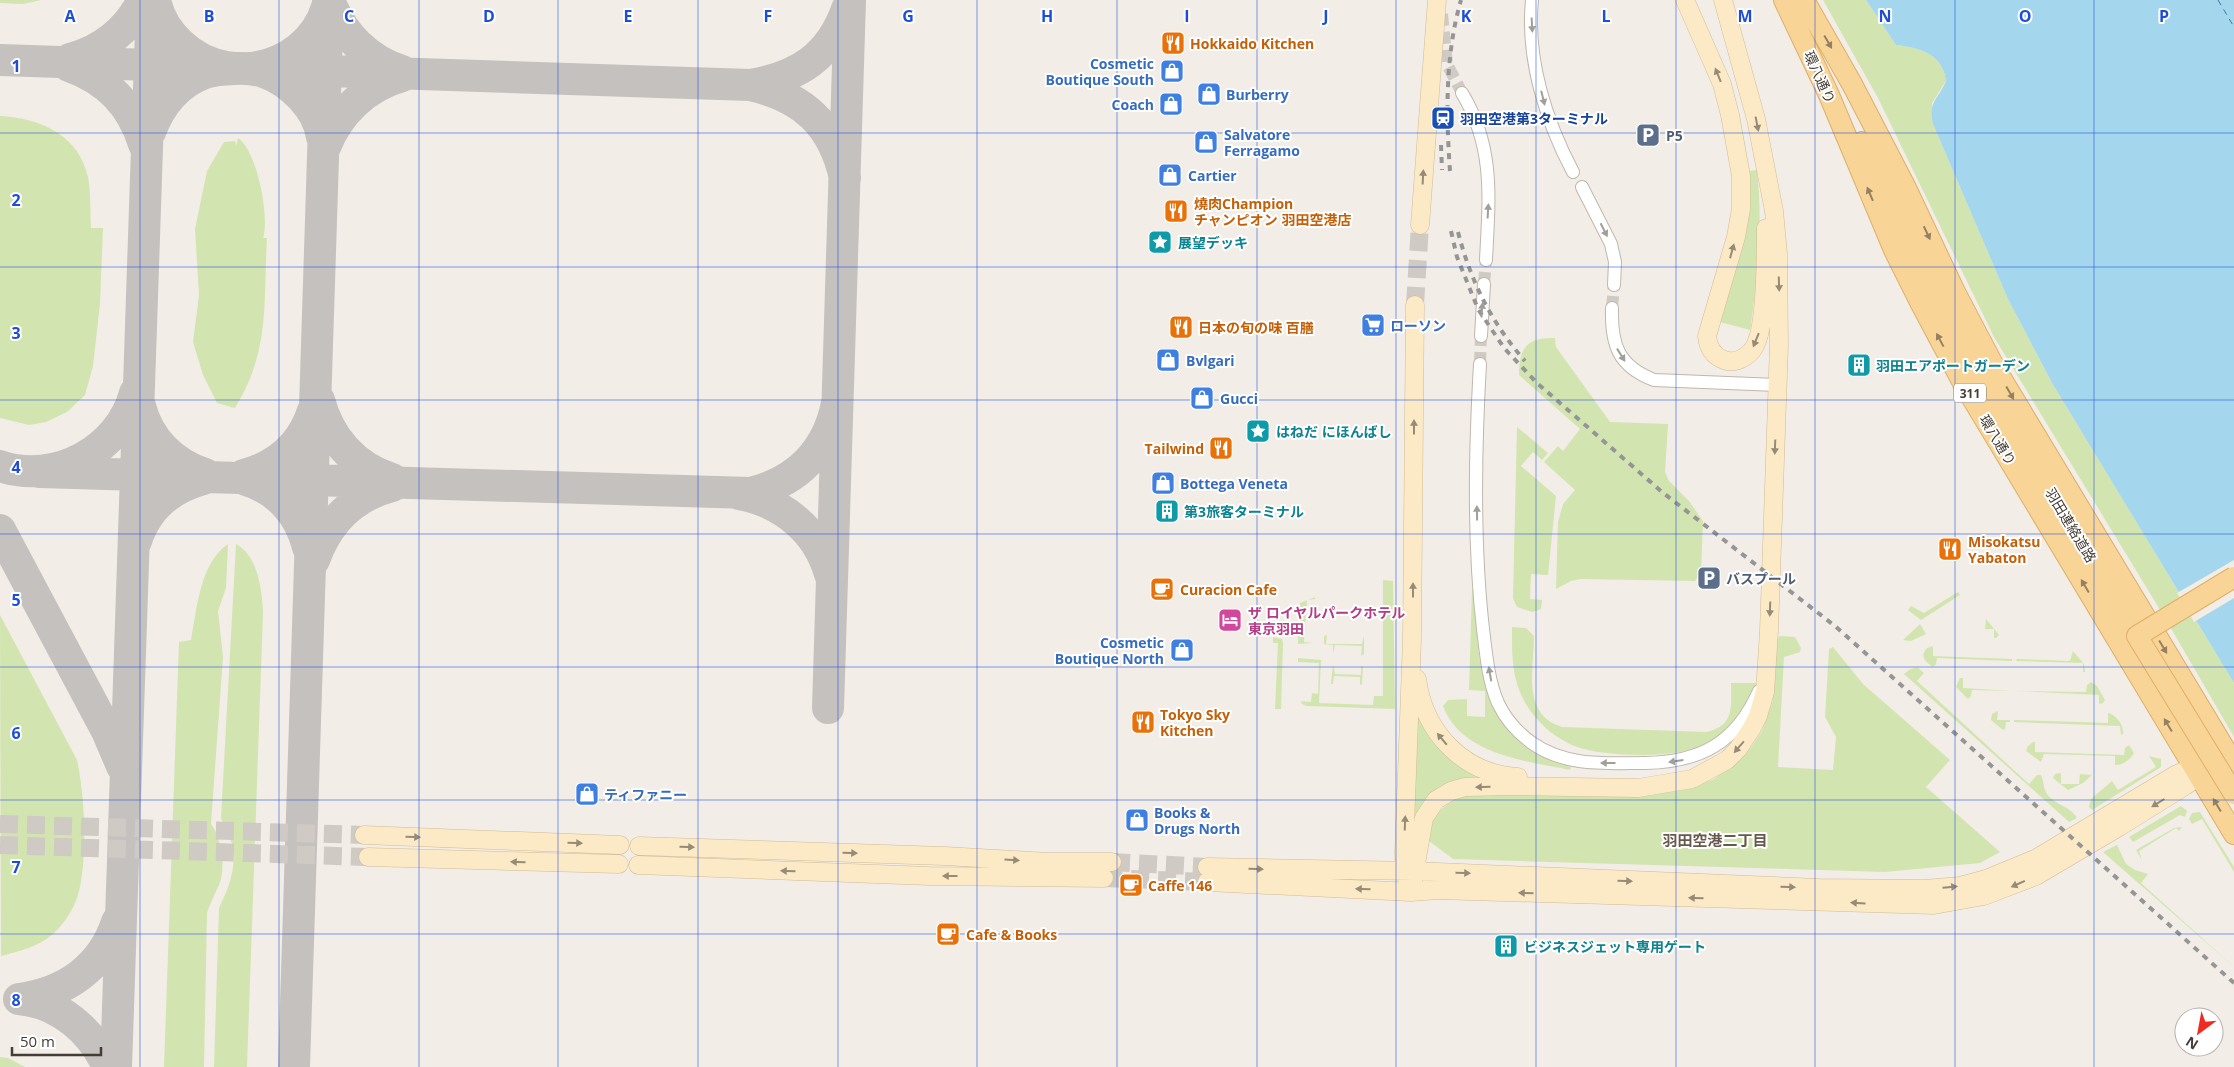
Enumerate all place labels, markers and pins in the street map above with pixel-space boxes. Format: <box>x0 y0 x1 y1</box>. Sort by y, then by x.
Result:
restaurant icon: Hokkaido Kitchen <box>1160 30 1186 56</box>
place label: Hokkaido Kitchen <box>1190 34 1314 53</box>
place label: Cosmetic Boutique South <box>1046 54 1154 89</box>
shop icon: Cosmetic Boutique South <box>1159 58 1185 84</box>
shop icon: Burberry <box>1196 81 1222 107</box>
place label: Burberry <box>1226 85 1289 104</box>
shop icon: Coach <box>1158 91 1184 117</box>
place label: Coach <box>1112 95 1154 114</box>
station icon: 羽田空港第3ターミナル <box>1430 105 1456 131</box>
place label: 羽田空港第3ターミナル <box>1460 109 1608 128</box>
parking icon: P5 <box>1635 122 1661 148</box>
place label: Salvatore Ferragamo <box>1224 125 1300 160</box>
place label: P5 <box>1666 126 1683 145</box>
shop icon: Salvatore Ferragamo <box>1193 129 1219 155</box>
shop icon: Cartier <box>1157 162 1183 188</box>
place label: Cartier <box>1188 166 1237 185</box>
place label: 燒肉Champion チャンピオン 羽田空港店 <box>1194 194 1352 229</box>
restaurant icon: 燒肉Champion チャンピオン 羽田空港店 <box>1163 198 1189 224</box>
place icon: 展望デッキ <box>1147 229 1173 255</box>
place label: 展望デッキ <box>1178 233 1248 252</box>
supermarket icon: ローソン <box>1360 312 1386 338</box>
restaurant icon: 日本の旬の味 百膳 <box>1168 314 1194 340</box>
place label: ローソン <box>1390 316 1446 335</box>
place label: 日本の旬の味 百膳 <box>1198 318 1314 337</box>
shop icon: Bvlgari <box>1155 347 1181 373</box>
place label: Bvlgari <box>1186 351 1235 370</box>
building icon: 羽田エアポートガーデン <box>1846 352 1872 378</box>
place label: 羽田エアポートガーデン <box>1876 356 2030 375</box>
shop icon: Gucci <box>1189 385 1215 411</box>
place label: Gucci <box>1220 389 1258 408</box>
place icon: はねだ にほんばし <box>1245 418 1271 444</box>
place label: はねだ にほんばし <box>1276 422 1392 441</box>
restaurant icon: Tailwind <box>1208 435 1234 461</box>
place label: Tailwind <box>1145 439 1204 458</box>
shop icon: Bottega Veneta <box>1150 470 1176 496</box>
place label: Bottega Veneta <box>1180 474 1288 493</box>
building icon: 第3旅客ターミナル <box>1154 498 1180 524</box>
place label: 第3旅客ターミナル <box>1184 502 1304 521</box>
place label: Misokatsu Yabaton <box>1968 532 2040 567</box>
restaurant icon: Misokatsu Yabaton <box>1937 536 1963 562</box>
parking icon: バスプール <box>1696 565 1722 591</box>
place label: バスプール <box>1726 569 1796 588</box>
cafe icon: Curacion Cafe <box>1149 576 1175 602</box>
place label: Curacion Cafe <box>1180 580 1277 599</box>
place label: ザ ロイヤルパークホテル 東京羽田 <box>1248 603 1405 638</box>
hotel icon: ザ ロイヤルパークホテル 東京羽田 <box>1217 607 1243 633</box>
place label: Cosmetic Boutique North <box>1055 633 1164 668</box>
shop icon: Cosmetic Boutique North <box>1169 637 1195 663</box>
place label: Tokyo Sky Kitchen <box>1160 705 1230 740</box>
restaurant icon: Tokyo Sky Kitchen <box>1130 709 1156 735</box>
shop icon: ティファニー <box>574 781 600 807</box>
place label: ティファニー <box>604 785 687 804</box>
place label: Books & Drugs North <box>1154 803 1240 838</box>
shop icon: Books & Drugs North <box>1124 807 1150 833</box>
cafe icon: Caffe 146 <box>1118 872 1144 898</box>
place label: Caffe 146 <box>1148 876 1212 895</box>
cafe icon: Cafe & Books <box>935 921 961 947</box>
place label: Cafe & Books <box>966 925 1057 944</box>
building icon: ビジネスジェット専用ゲート <box>1493 933 1519 959</box>
place label: ビジネスジェット専用ゲート <box>1524 937 1706 956</box>

